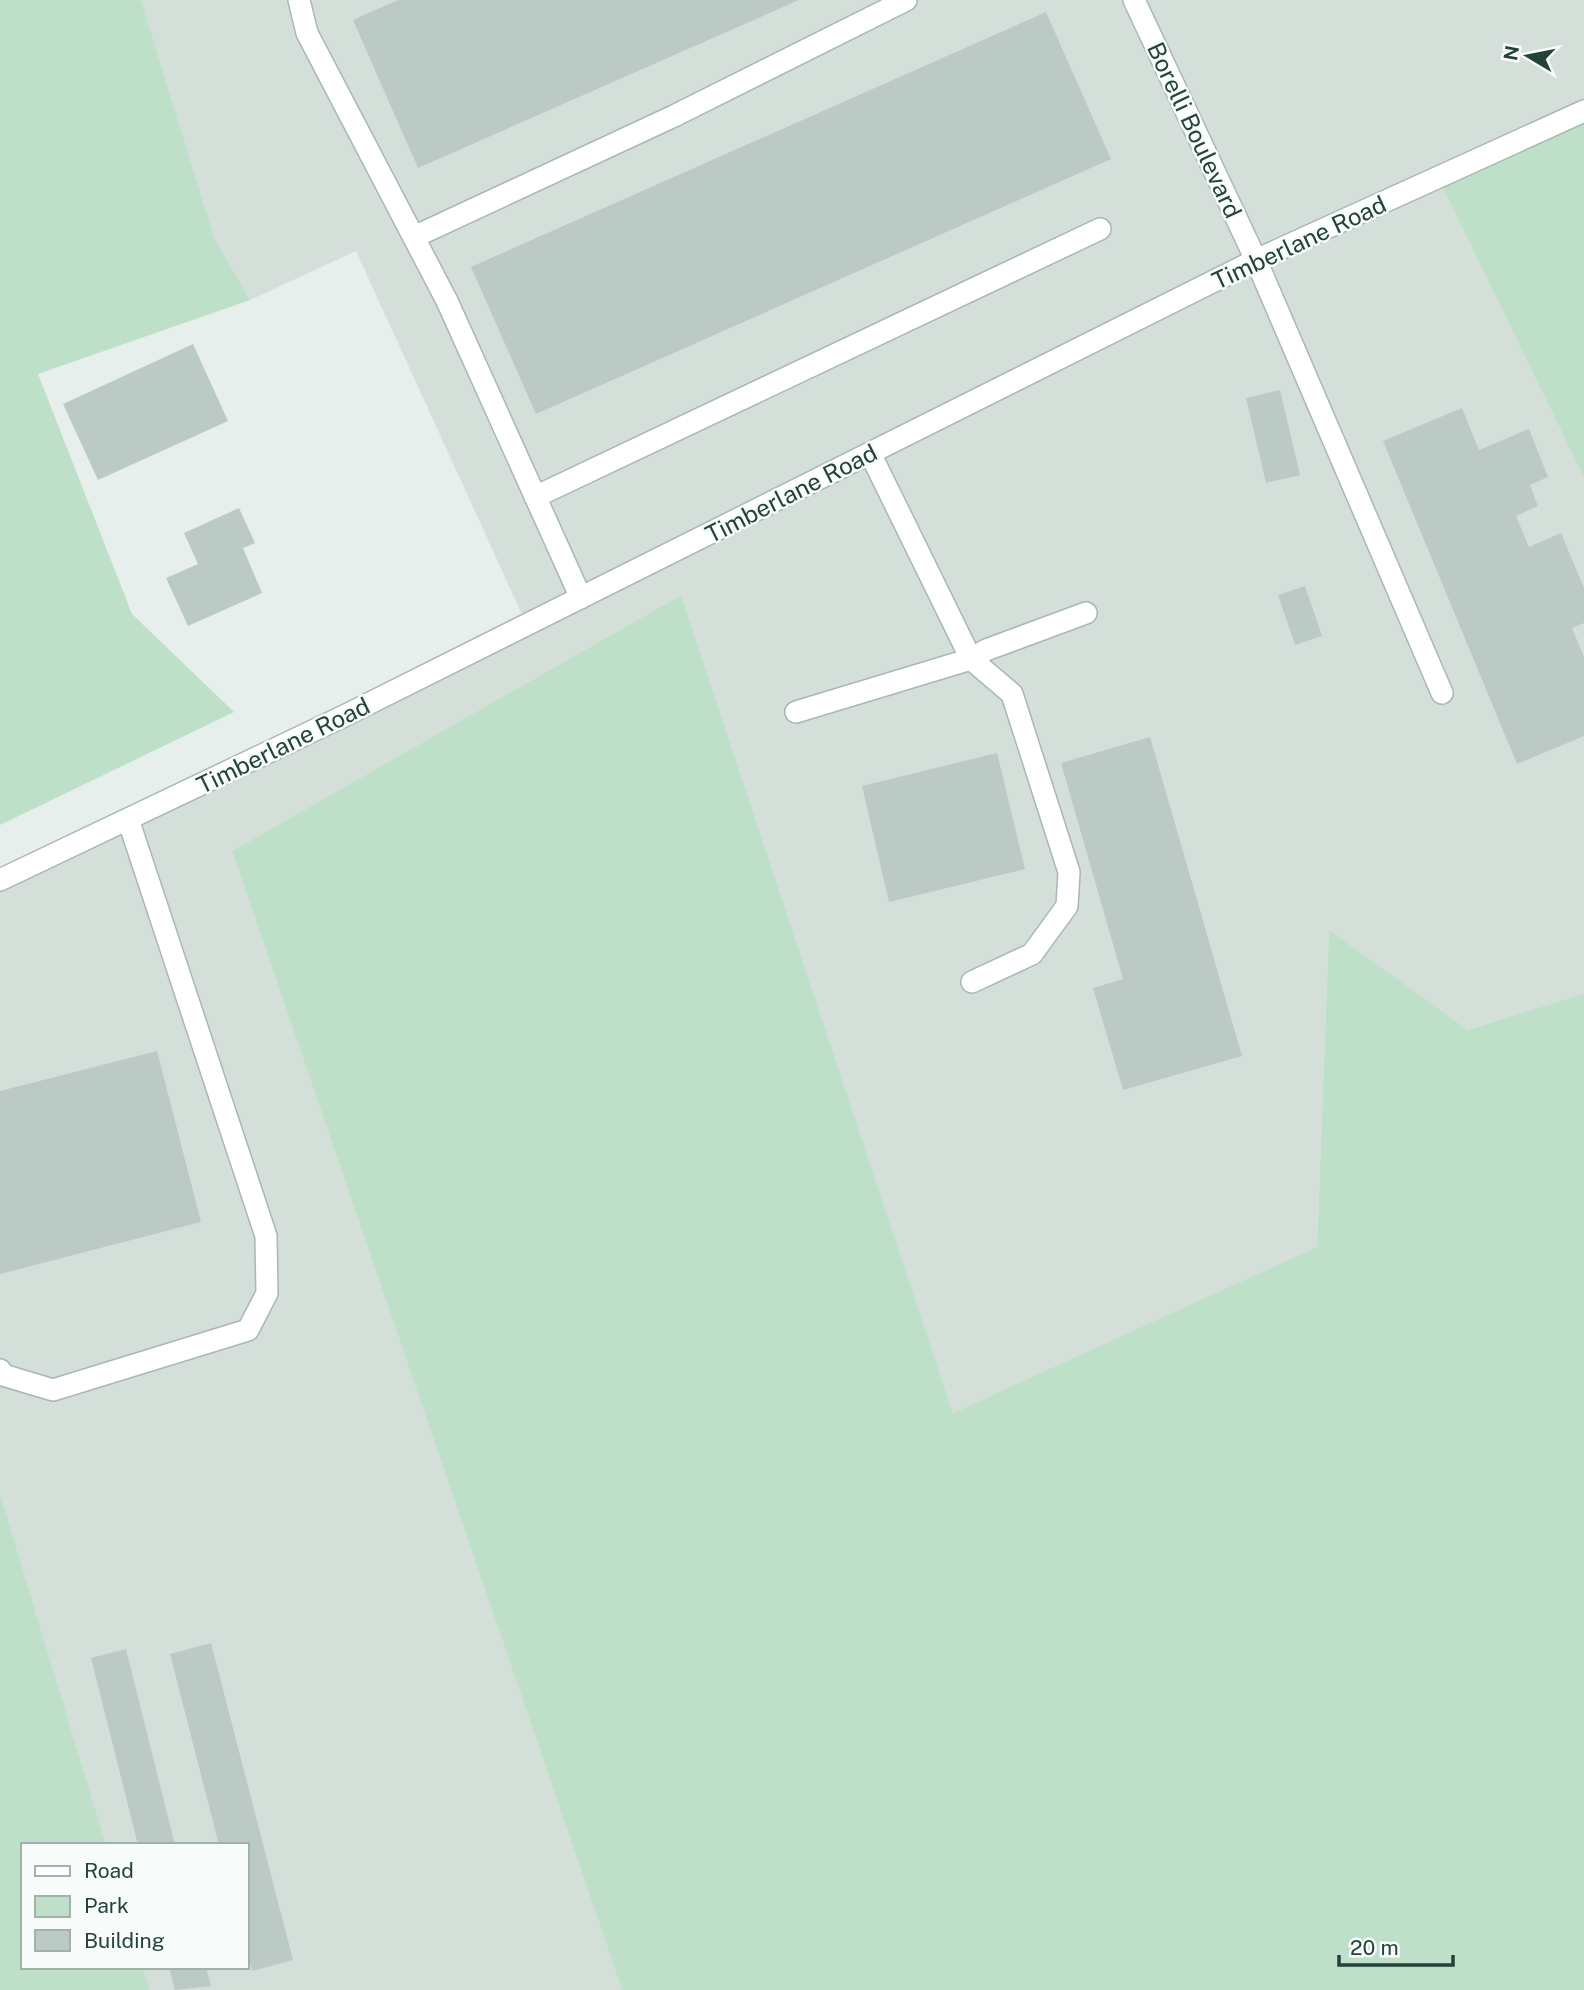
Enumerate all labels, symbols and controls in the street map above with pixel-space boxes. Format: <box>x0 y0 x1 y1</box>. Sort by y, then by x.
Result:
north arrow <box>1493 21 1563 91</box>
street label: Borelli Boulevard <box>1142 38 1248 222</box>
text: N <box>1499 44 1523 62</box>
street label: Timberlane Road <box>1208 189 1390 295</box>
street label: Timberlane Road <box>701 438 881 548</box>
street label: Timberlane Road <box>192 691 374 799</box>
legend <box>21 1843 248 1969</box>
text: Road <box>84 1858 134 1883</box>
text: Park <box>84 1893 129 1918</box>
scale bar <box>1339 1924 1453 1968</box>
text: Building <box>84 1928 165 1953</box>
text: 20 m <box>1350 1935 1399 1960</box>

